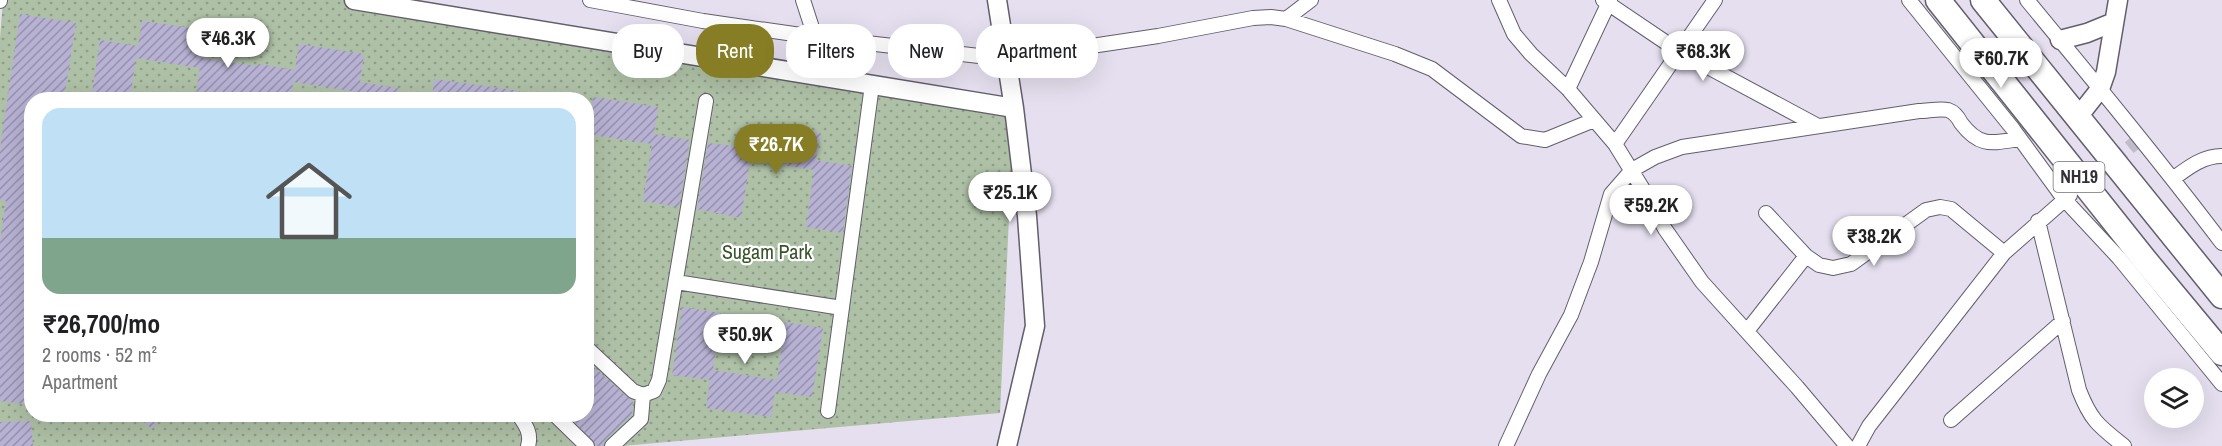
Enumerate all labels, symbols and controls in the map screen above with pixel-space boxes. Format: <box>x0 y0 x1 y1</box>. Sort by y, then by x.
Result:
pin: ₹46.3K <box>179 18 277 69</box>
text: ₹46.3K <box>200 24 256 51</box>
chip: Buy <box>612 24 684 78</box>
chip: Rent <box>696 24 774 78</box>
chip: Filters <box>786 24 876 78</box>
chip: New <box>888 24 964 78</box>
chip: Apartment <box>976 24 1098 78</box>
pin: ₹68.3K <box>1654 31 1752 82</box>
text: ₹68.3K <box>1675 37 1731 64</box>
pin: ₹60.7K <box>1952 38 2050 89</box>
text: ₹60.7K <box>1973 44 2029 71</box>
pin: ₹26.7K <box>727 124 825 175</box>
text: ₹26.7K <box>748 130 804 157</box>
icon: home <box>255 147 363 255</box>
road number: NH19 <box>2054 162 2104 192</box>
pin: ₹25.1K <box>961 172 1059 223</box>
text: ₹25.1K <box>982 178 1038 205</box>
pin: ₹59.2K <box>1602 185 1700 236</box>
text: ₹59.2K <box>1623 191 1679 218</box>
pin: ₹38.2K <box>1825 216 1923 267</box>
text: ₹38.2K <box>1846 222 1902 249</box>
park label: Sugam Park <box>722 238 813 265</box>
text: ₹26,700/mo <box>42 306 160 341</box>
pin: ₹50.9K <box>696 314 794 365</box>
text: ₹50.9K <box>717 320 773 347</box>
text: 2 rooms · 52 m² <box>42 341 157 368</box>
text: Apartment <box>42 368 118 395</box>
map controls <box>2144 368 2204 428</box>
button: layers <box>2144 368 2204 428</box>

